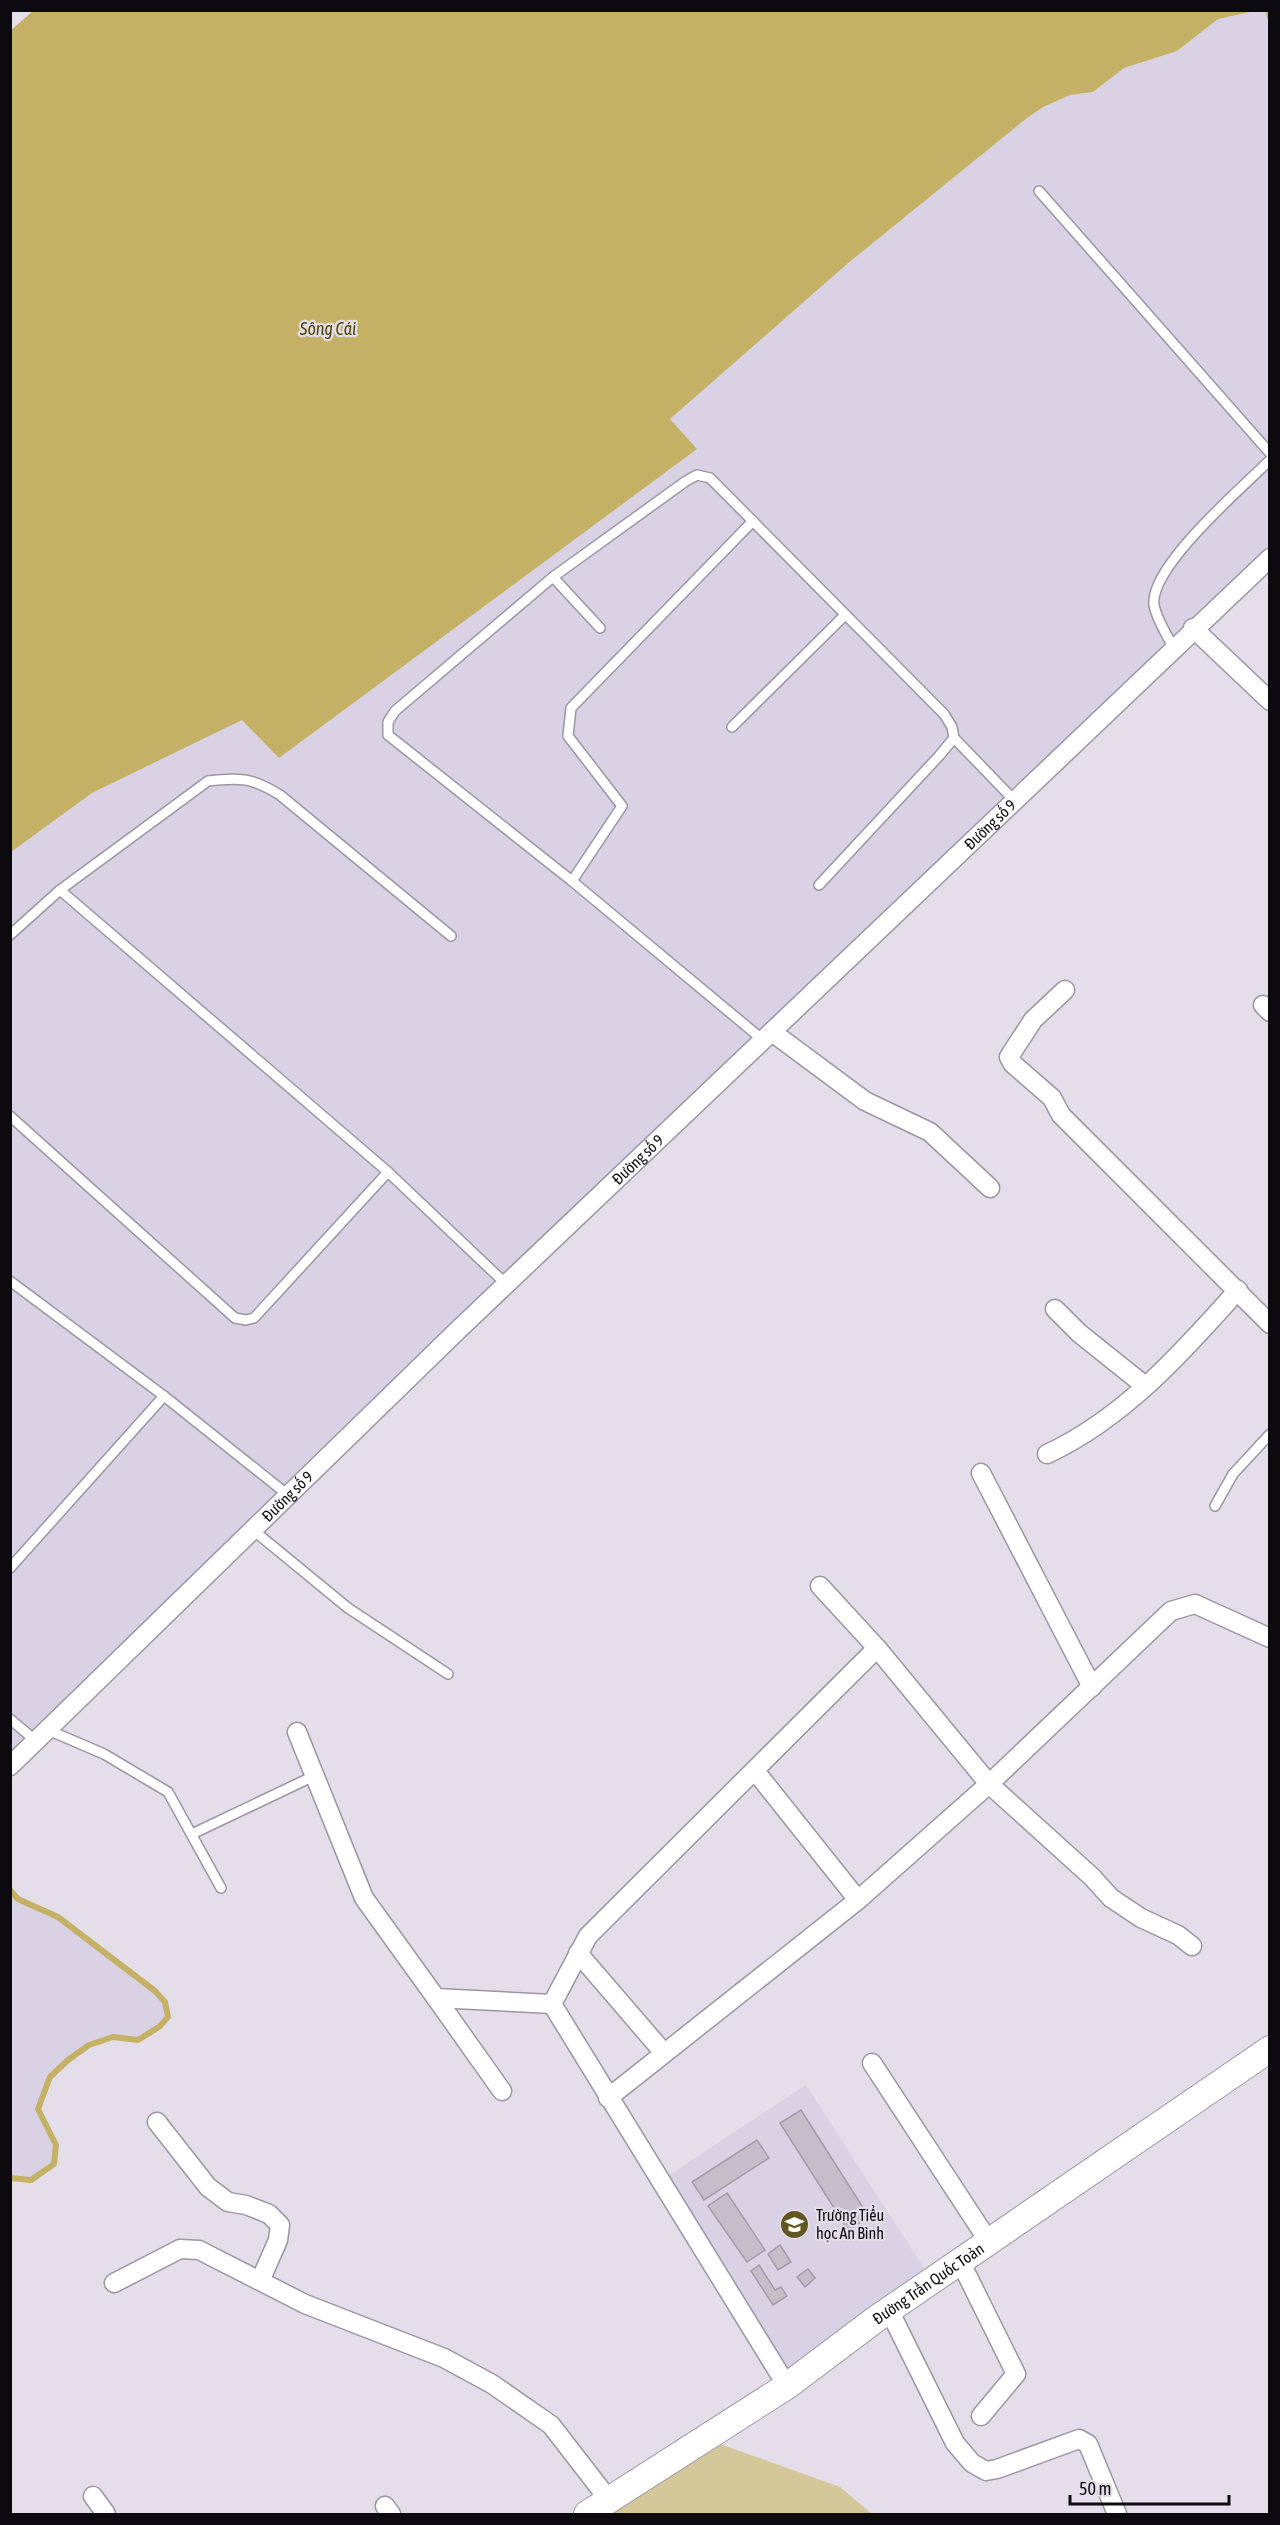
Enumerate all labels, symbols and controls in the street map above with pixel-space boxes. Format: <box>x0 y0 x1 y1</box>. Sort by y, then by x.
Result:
water label: Sông Cái <box>299 318 356 339</box>
street label: Đường số 9 <box>960 796 1019 853</box>
street label: Đường số 9 <box>608 1131 667 1188</box>
street label: Đường số 9 <box>258 1467 317 1525</box>
place label: Trường Tiểu học An Bình <box>816 2205 884 2242</box>
school or university icon: Trường Tiểu học An Bình <box>779 2208 811 2240</box>
street label: Đường Trần Quốc Toản <box>869 2239 987 2328</box>
scale bar <box>1070 2468 1229 2506</box>
text: 50 m <box>1079 2478 1111 2499</box>

